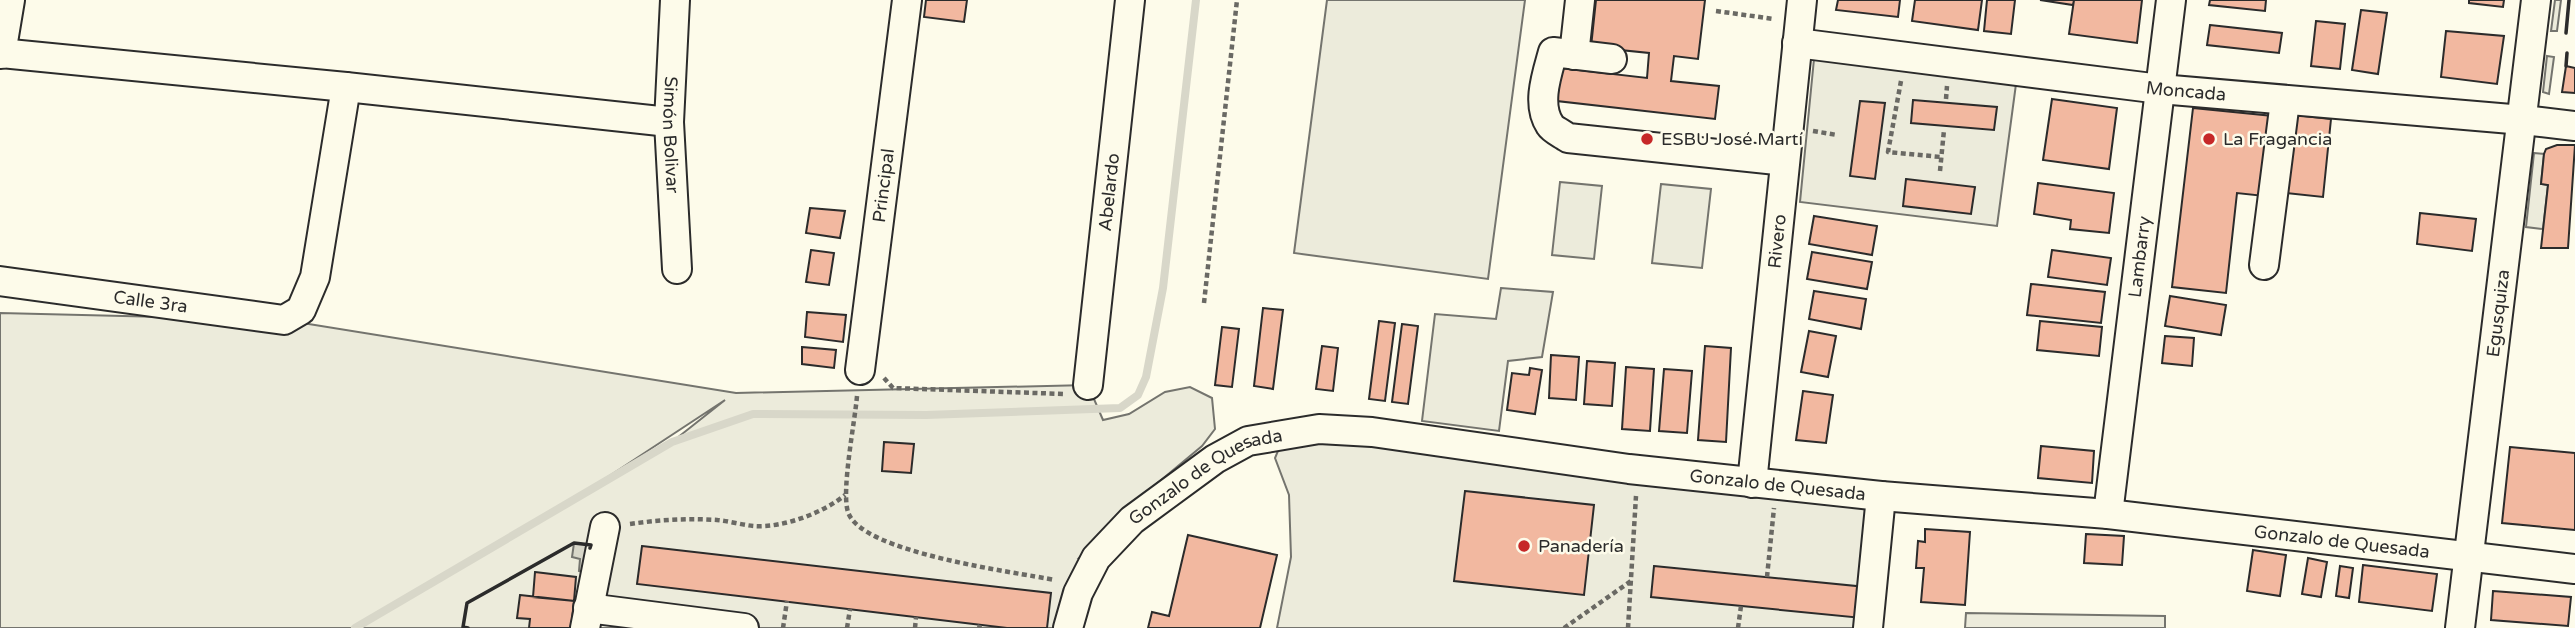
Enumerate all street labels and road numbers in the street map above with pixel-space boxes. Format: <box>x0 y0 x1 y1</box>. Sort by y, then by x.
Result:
street label: Simón Bolivar <box>658 76 684 194</box>
street label: Moncada <box>2145 76 2227 106</box>
street label: Principal <box>868 147 899 224</box>
street label: Abelardo <box>1094 152 1124 232</box>
street label: Rivero <box>1763 213 1791 270</box>
street label: Lambarry <box>2124 215 2155 299</box>
street label: Egusquiza <box>2482 268 2514 358</box>
street label: Calle 3ra <box>112 286 189 318</box>
street label: Gonzalo de Quesada <box>1124 424 1284 530</box>
street label: Gonzalo de Quesada <box>1689 465 1867 505</box>
street label: Gonzalo de Quesada <box>2253 520 2431 563</box>

